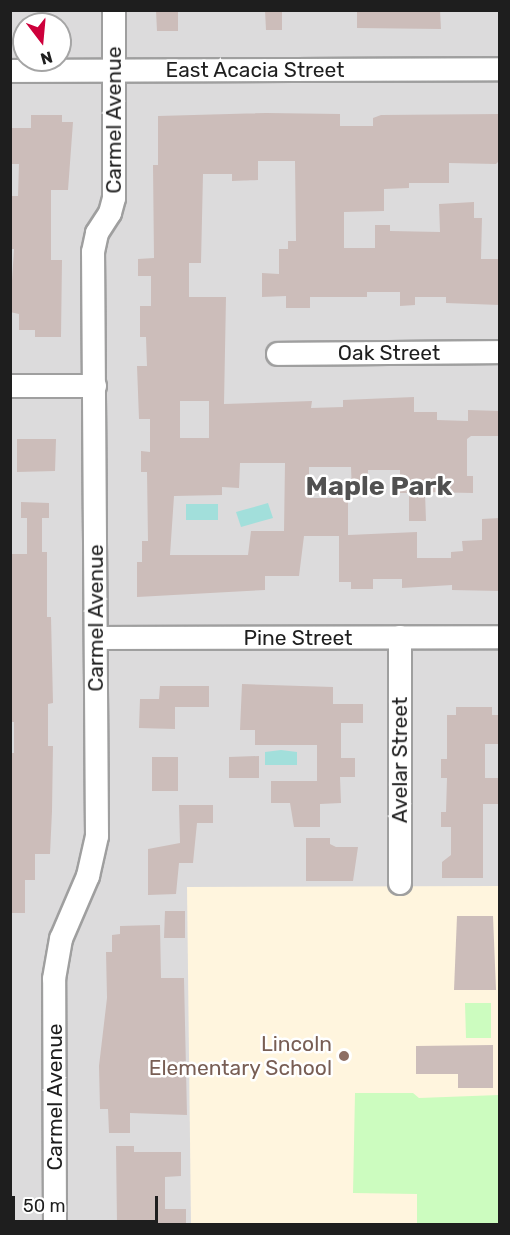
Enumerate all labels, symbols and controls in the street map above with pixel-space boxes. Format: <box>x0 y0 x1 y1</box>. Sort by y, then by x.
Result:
north arrow <box>12 12 72 72</box>
street label: Carmel Avenue <box>101 46 127 194</box>
text: N <box>38 47 55 69</box>
street label: East Acacia Street <box>165 57 345 83</box>
street label: Oak Street <box>338 340 440 366</box>
district label: Maple Park <box>306 471 452 503</box>
street label: Carmel Avenue <box>83 544 109 692</box>
street label: Pine Street <box>244 625 352 651</box>
street label: Avelar Street <box>387 697 413 823</box>
street label: Carmel Avenue <box>42 1023 68 1171</box>
place label: Lincoln Elementary School <box>148 1031 332 1081</box>
marker: Lincoln Elementary School <box>337 1049 351 1063</box>
scale bar <box>15 1184 160 1222</box>
text: 50 m <box>23 1195 66 1217</box>

